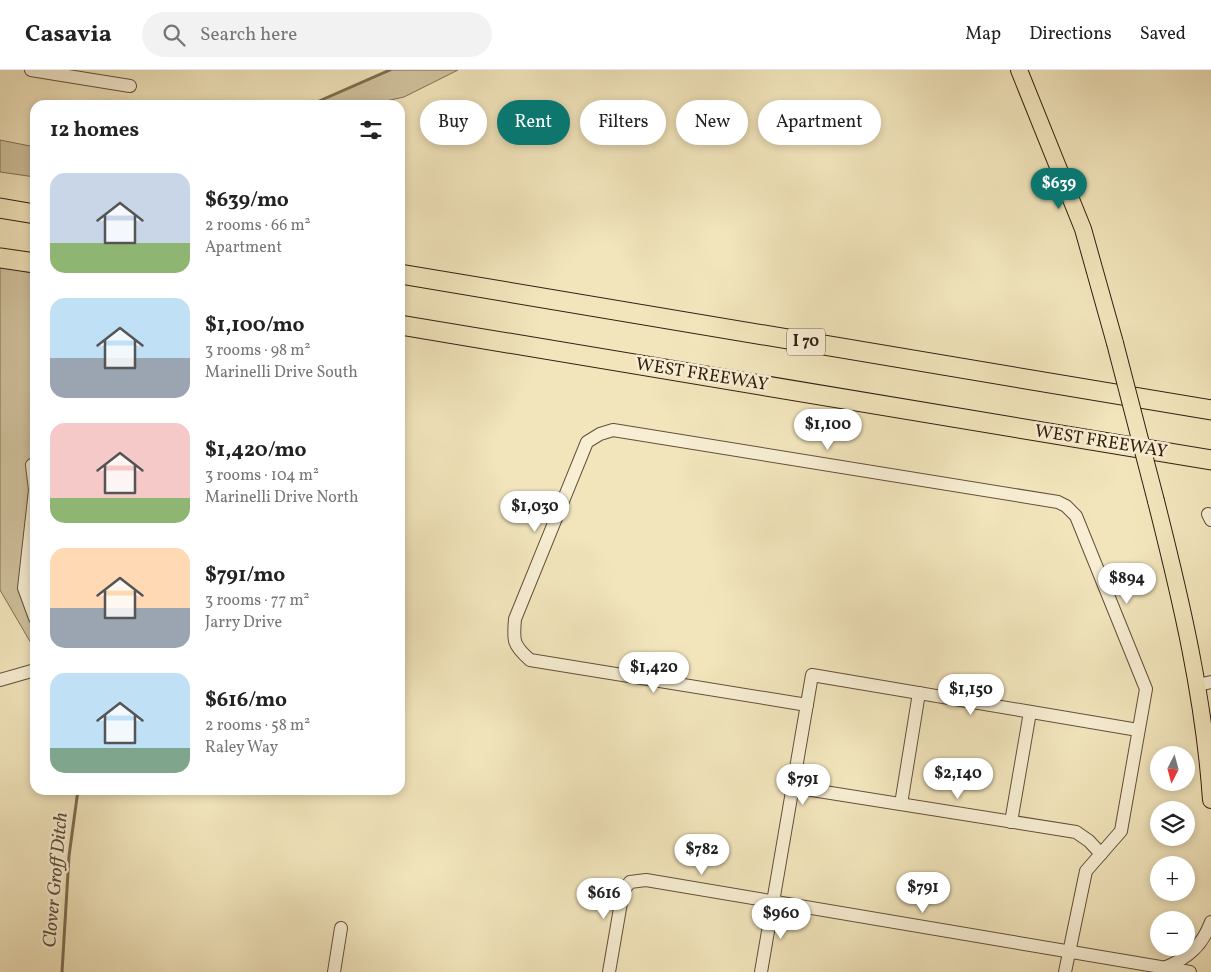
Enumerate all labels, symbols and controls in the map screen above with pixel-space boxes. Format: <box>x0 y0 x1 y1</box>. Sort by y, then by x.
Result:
search box <box>142 12 492 57</box>
text: Casavia <box>25 18 112 52</box>
icon: search <box>160 21 188 49</box>
text: Search here <box>200 22 297 48</box>
text: Map <box>965 22 1001 47</box>
text: Directions <box>1029 22 1112 47</box>
text: Saved <box>1140 22 1186 47</box>
chip: Buy <box>420 100 487 145</box>
chip: Rent <box>497 100 570 145</box>
chip: Filters <box>580 100 666 145</box>
chip: New <box>676 100 748 145</box>
chip: Apartment <box>758 100 881 145</box>
text: 12 homes <box>50 116 139 145</box>
icon: filters <box>357 116 385 144</box>
pin: $639 <box>1029 168 1089 210</box>
text: $639 <box>1042 173 1076 195</box>
text: $639/mo <box>205 186 289 215</box>
icon: home <box>90 193 150 253</box>
text: 2 rooms · 66 m² <box>205 215 311 237</box>
text: Apartment <box>205 237 282 259</box>
text: $1,100/mo <box>205 311 305 340</box>
icon: home <box>90 318 150 378</box>
road number: I 70 <box>787 328 825 356</box>
text: 3 rooms · 98 m² <box>205 340 310 362</box>
street label: WEST FREEWAY <box>634 352 770 398</box>
text: Marinelli Drive South <box>205 362 358 384</box>
pin: $1,100 <box>787 408 869 451</box>
text: $1,100 <box>805 414 851 436</box>
street label: WEST FREEWAY <box>1033 419 1169 465</box>
text: $1,420/mo <box>205 436 307 465</box>
icon: home <box>90 443 150 503</box>
text: 3 rooms · 104 m² <box>205 465 319 487</box>
text: Marinelli Drive North <box>205 487 359 509</box>
pin: $1,030 <box>494 490 576 533</box>
text: $1,030 <box>511 496 559 518</box>
text: $791/mo <box>205 561 285 590</box>
pin: $894 <box>1097 562 1157 605</box>
icon: home <box>90 568 150 628</box>
text: $894 <box>1109 568 1145 590</box>
text: 3 rooms · 77 m² <box>205 590 309 612</box>
text: Jarry Drive <box>205 612 282 634</box>
pin: $1,420 <box>613 652 695 694</box>
text: $1,420 <box>630 657 678 679</box>
pin: $1,150 <box>930 674 1012 716</box>
text: $1,150 <box>949 679 993 701</box>
text: $616/mo <box>205 686 287 715</box>
icon: home <box>90 693 150 753</box>
text: 2 rooms · 58 m² <box>205 715 310 737</box>
text: Raley Way <box>205 737 278 759</box>
north arrow <box>1150 746 1195 791</box>
map controls <box>1150 746 1195 956</box>
pin: $2,140 <box>917 758 999 800</box>
text: $2,140 <box>934 763 982 785</box>
pin: $791 <box>773 764 833 806</box>
text: $791 <box>787 769 819 791</box>
button: layers <box>1150 801 1195 846</box>
water label: Clover Groff Ditch <box>37 811 75 949</box>
pin: $782 <box>672 834 732 876</box>
text: $782 <box>685 839 719 861</box>
button: + <box>1150 856 1195 901</box>
pin: $791 <box>893 872 953 914</box>
text: $791 <box>907 877 939 899</box>
pin: $616 <box>574 878 634 920</box>
text: $616 <box>588 883 620 905</box>
pin: $960 <box>751 898 811 940</box>
text: $960 <box>763 903 799 925</box>
button: − <box>1150 911 1195 956</box>

